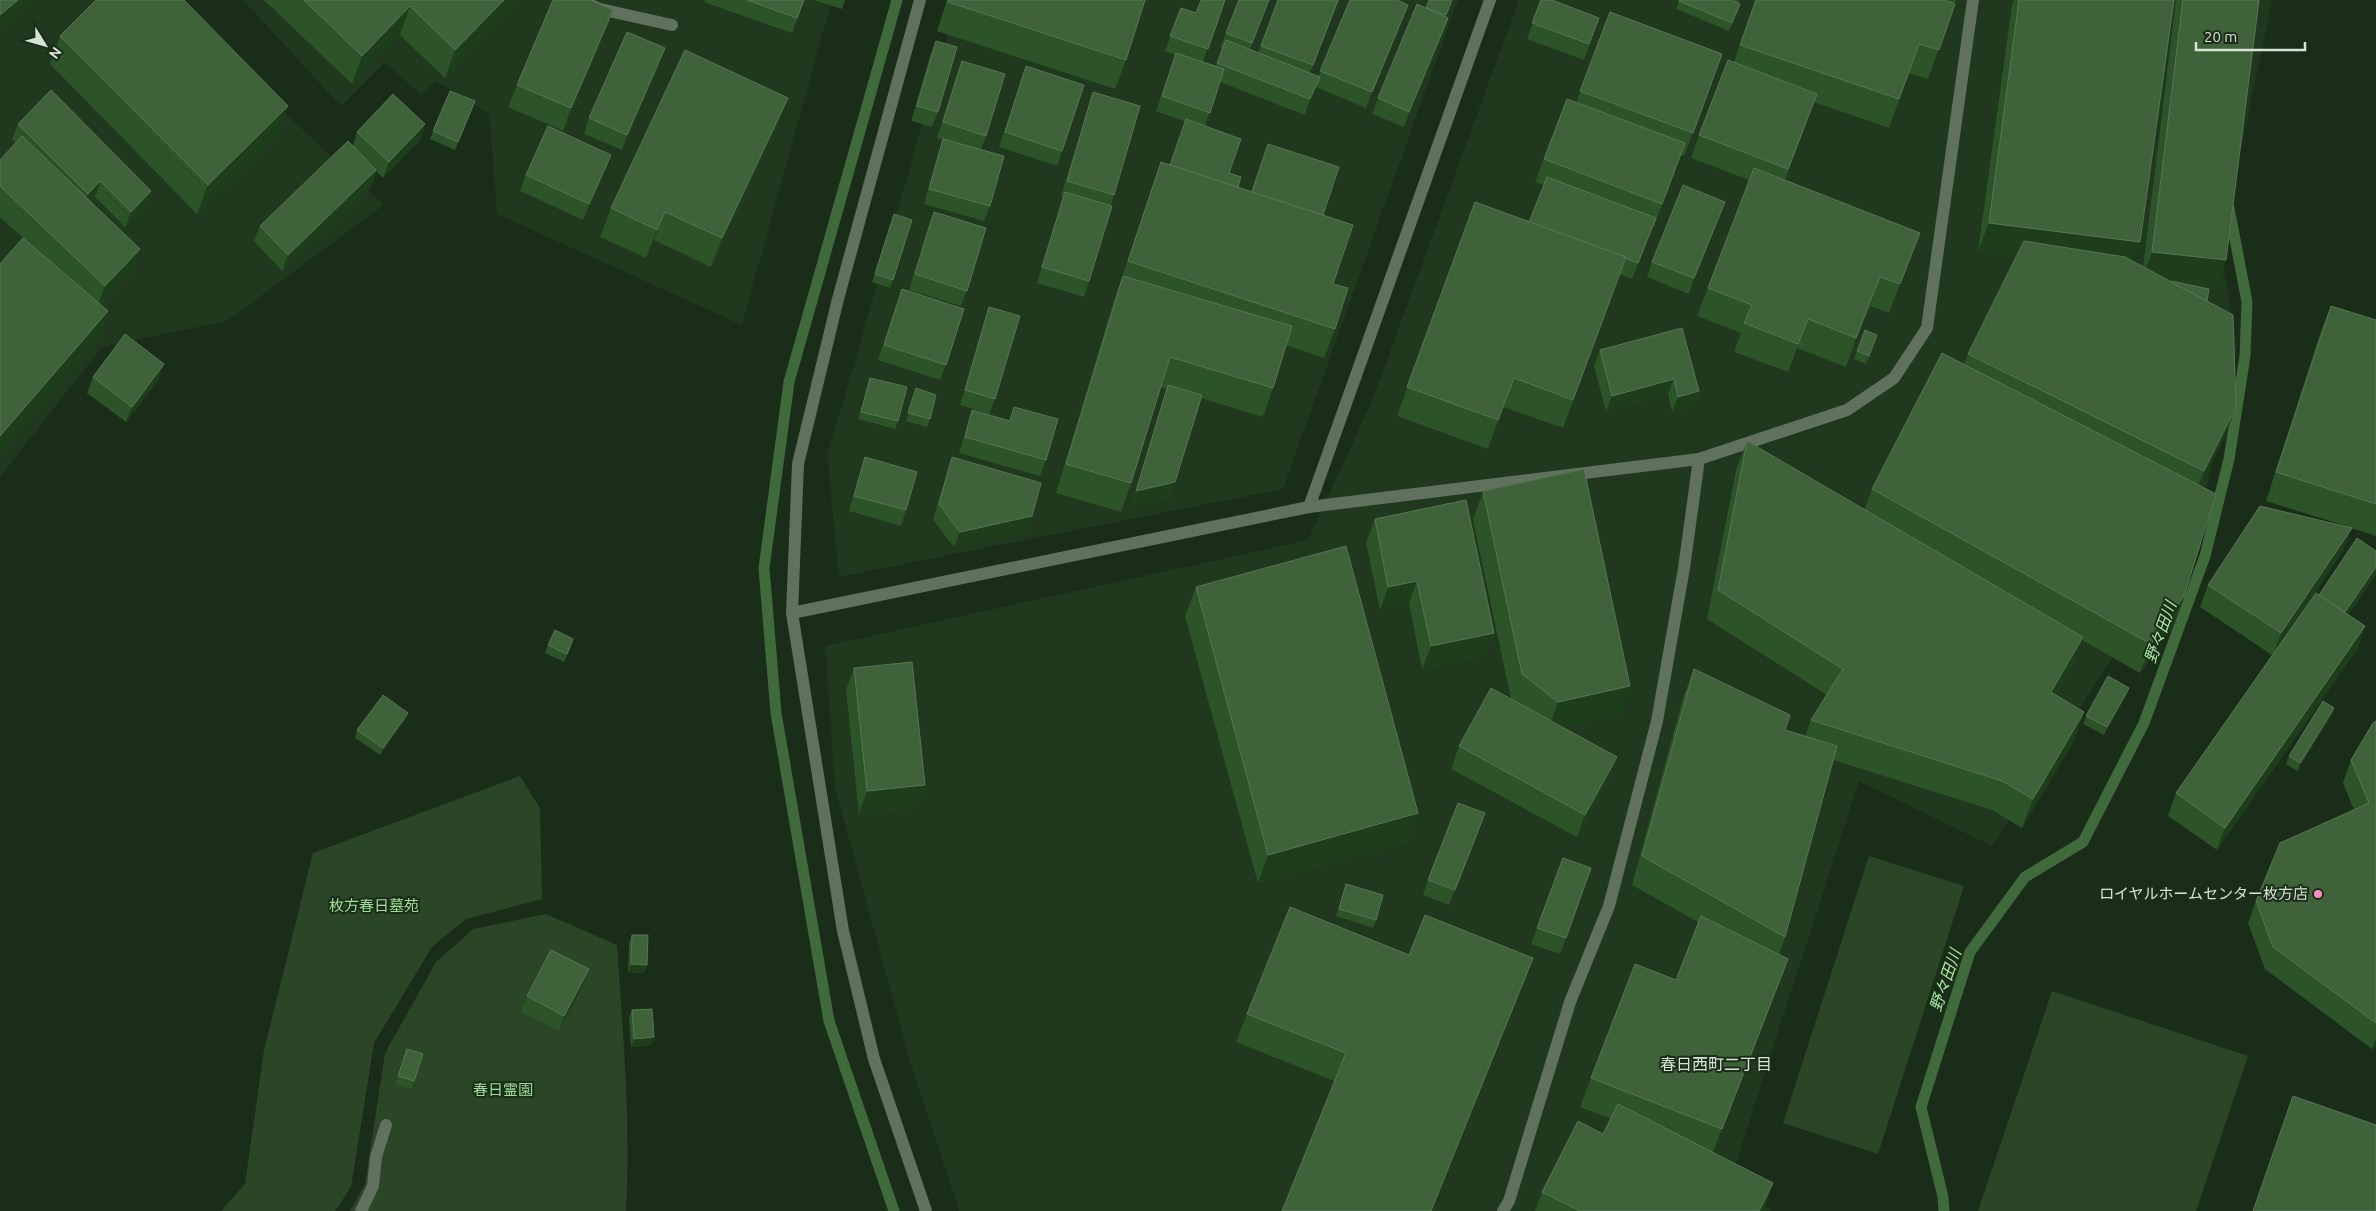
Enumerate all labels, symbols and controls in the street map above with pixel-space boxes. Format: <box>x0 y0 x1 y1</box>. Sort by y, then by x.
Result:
north arrow <box>20 20 70 70</box>
scale bar <box>2196 20 2305 52</box>
text: 20 m <box>2204 28 2237 45</box>
text: N <box>46 44 65 62</box>
water label: 野々田川 <box>2141 597 2180 665</box>
place label: ロイヤルホームセンター枚方店 <box>2099 885 2308 902</box>
marker: ロイヤルホームセンター枚方店 <box>2312 888 2324 900</box>
park label: 枚方春日墓苑 <box>329 897 419 914</box>
water label: 野々田川 <box>1926 945 1965 1013</box>
district label: 春日西町二丁目 <box>1660 1055 1772 1073</box>
park label: 春日霊園 <box>473 1081 533 1098</box>

